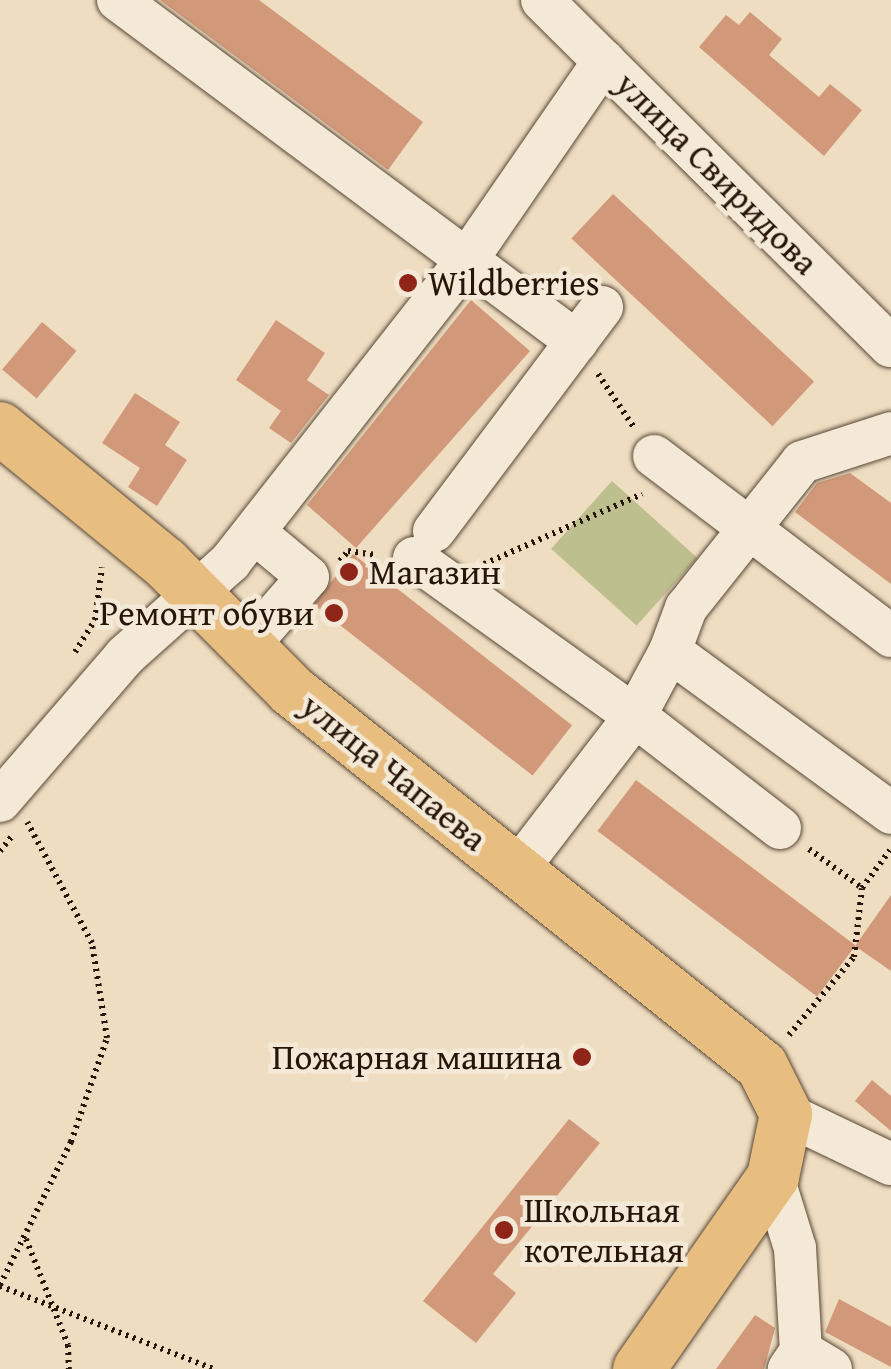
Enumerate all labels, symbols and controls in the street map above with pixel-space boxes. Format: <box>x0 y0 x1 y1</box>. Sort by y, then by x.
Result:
street label: улица Свиридова <box>607 63 827 283</box>
place label: Wildberries <box>428 262 600 304</box>
marker: Wildberries <box>397 272 419 294</box>
place label: Магазин <box>369 551 501 593</box>
marker: Магазин <box>338 561 360 583</box>
place label: Ремонт обуви <box>99 592 314 634</box>
marker: Ремонт обуви <box>323 602 345 624</box>
street label: улица Чапаева <box>293 684 495 860</box>
place label: Пожарная машина <box>272 1036 562 1078</box>
marker: Пожарная машина <box>571 1046 593 1068</box>
place label: Школьная котельная <box>524 1189 684 1271</box>
marker: Школьная котельная <box>493 1219 515 1241</box>

